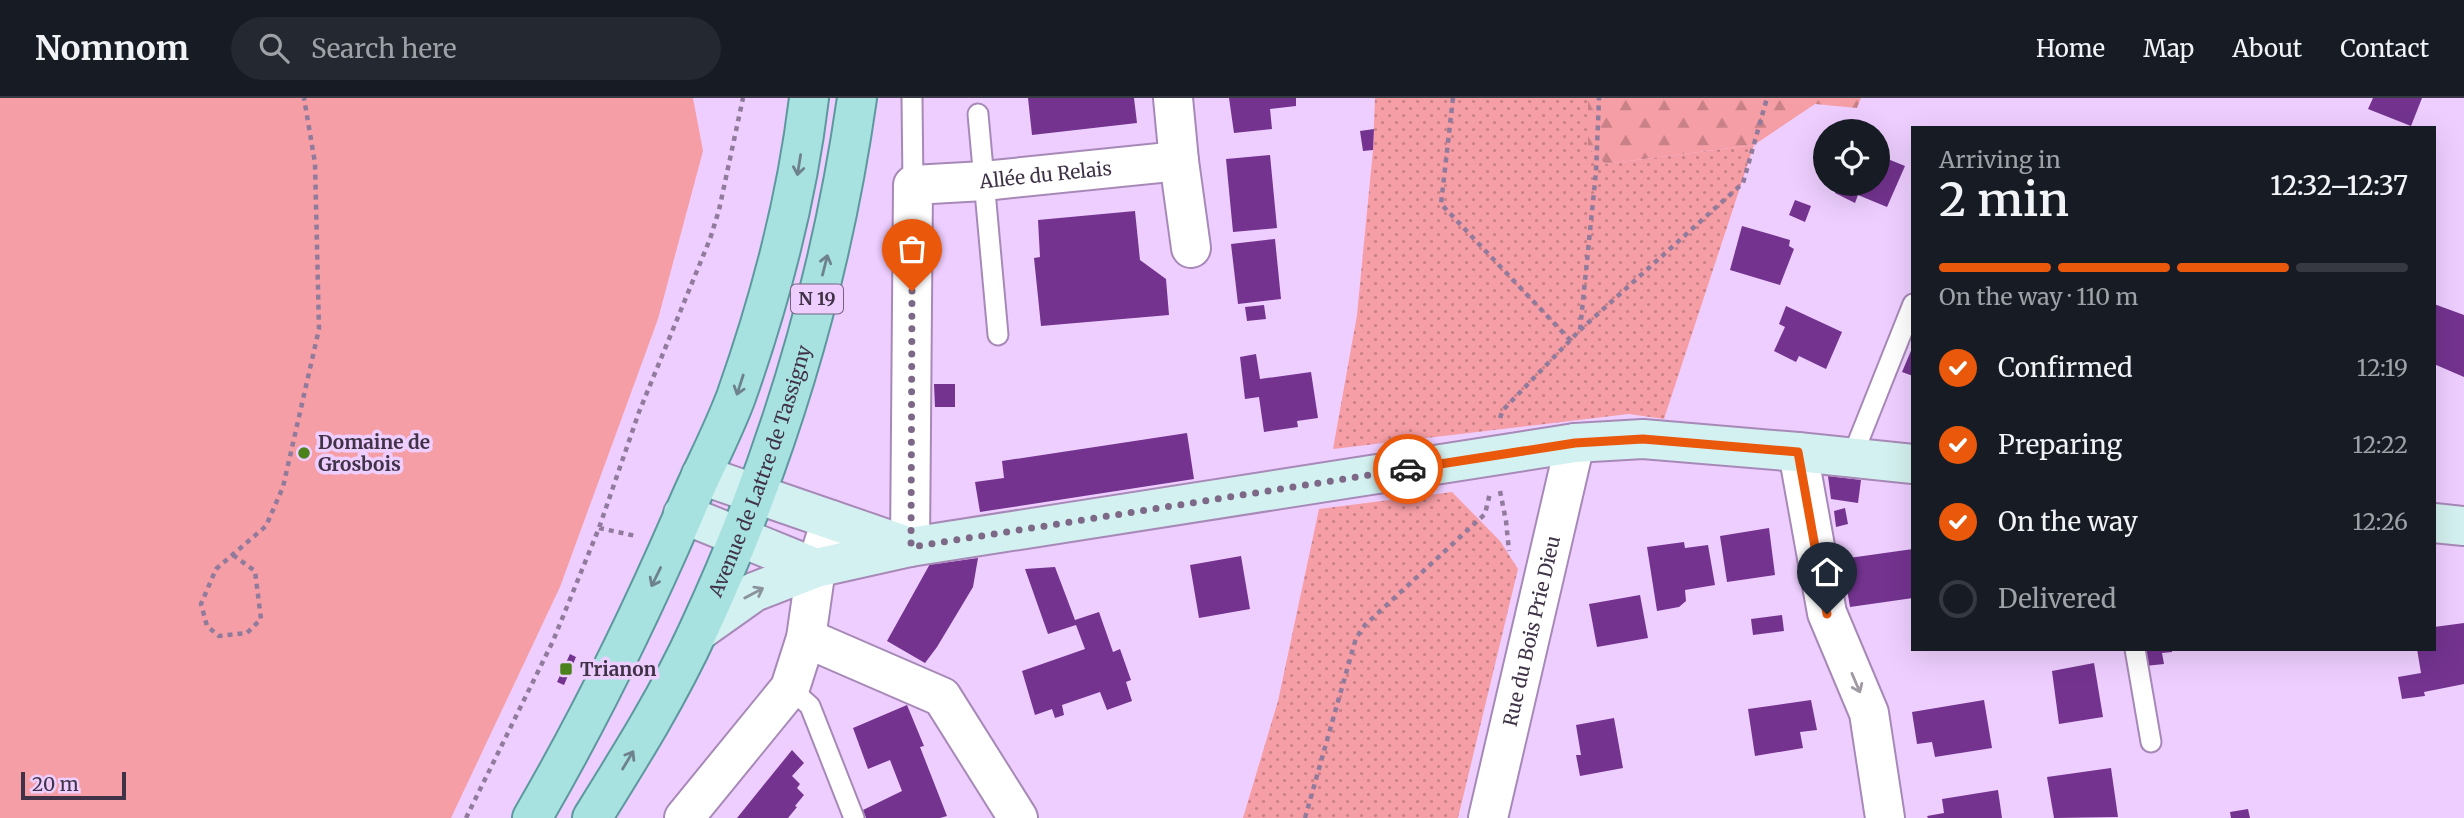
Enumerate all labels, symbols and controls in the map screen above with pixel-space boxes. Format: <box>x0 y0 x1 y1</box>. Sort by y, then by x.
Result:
search box <box>231 17 721 80</box>
text: Nomnom <box>35 28 189 69</box>
icon: search <box>255 29 293 67</box>
text: Search here <box>311 32 457 65</box>
text: Home <box>2036 33 2105 64</box>
text: Map <box>2143 33 2194 64</box>
text: About <box>2232 33 2302 64</box>
text: Contact <box>2340 33 2429 64</box>
map controls <box>1813 119 1890 196</box>
button: locate <box>1813 119 1890 196</box>
text: Arriving in <box>1939 145 2061 174</box>
one-way arrow <box>792 154 805 176</box>
street label: Allée du Relais <box>977 156 1113 193</box>
text: 12:32–12:37 <box>2270 169 2408 202</box>
text: 2 min <box>1939 171 2069 229</box>
pin <box>882 219 942 291</box>
icon: bag <box>893 230 931 268</box>
one-way arrow <box>819 254 832 277</box>
text: On the way · 110 m <box>1939 282 2138 311</box>
road number: N 19 <box>791 284 843 314</box>
street label: Avenue de Lattre de Tassigny <box>703 342 816 601</box>
icon: check <box>1939 349 1977 387</box>
text: Confirmed <box>1998 351 2133 384</box>
text: 12:19 <box>2357 353 2408 382</box>
one-way arrow <box>732 374 745 396</box>
icon: check <box>1939 426 1977 464</box>
text: Preparing <box>1998 428 2122 461</box>
place label: Domaine de Grosbois <box>318 430 430 476</box>
text: 12:22 <box>2353 430 2408 459</box>
courier <box>1373 434 1443 504</box>
marker: Domaine de Grosbois <box>296 445 312 461</box>
icon: car <box>1389 450 1427 488</box>
icon: check <box>1939 503 1977 541</box>
text: On the way <box>1998 505 2138 538</box>
text: 12:26 <box>2352 507 2408 536</box>
street label: Rue du Bois Prie Dieu <box>1498 533 1565 729</box>
pin <box>1797 542 1857 614</box>
icon: home <box>1808 553 1846 591</box>
one-way arrow <box>649 566 662 587</box>
text: Delivered <box>1998 582 2117 615</box>
one-way arrow <box>744 586 764 600</box>
place label: Trianon <box>580 657 657 681</box>
marker: Trianon <box>558 661 574 677</box>
one-way arrow <box>1851 672 1864 693</box>
one-way arrow <box>621 750 635 770</box>
scale bar <box>21 769 126 801</box>
text: 20 m <box>32 772 79 796</box>

